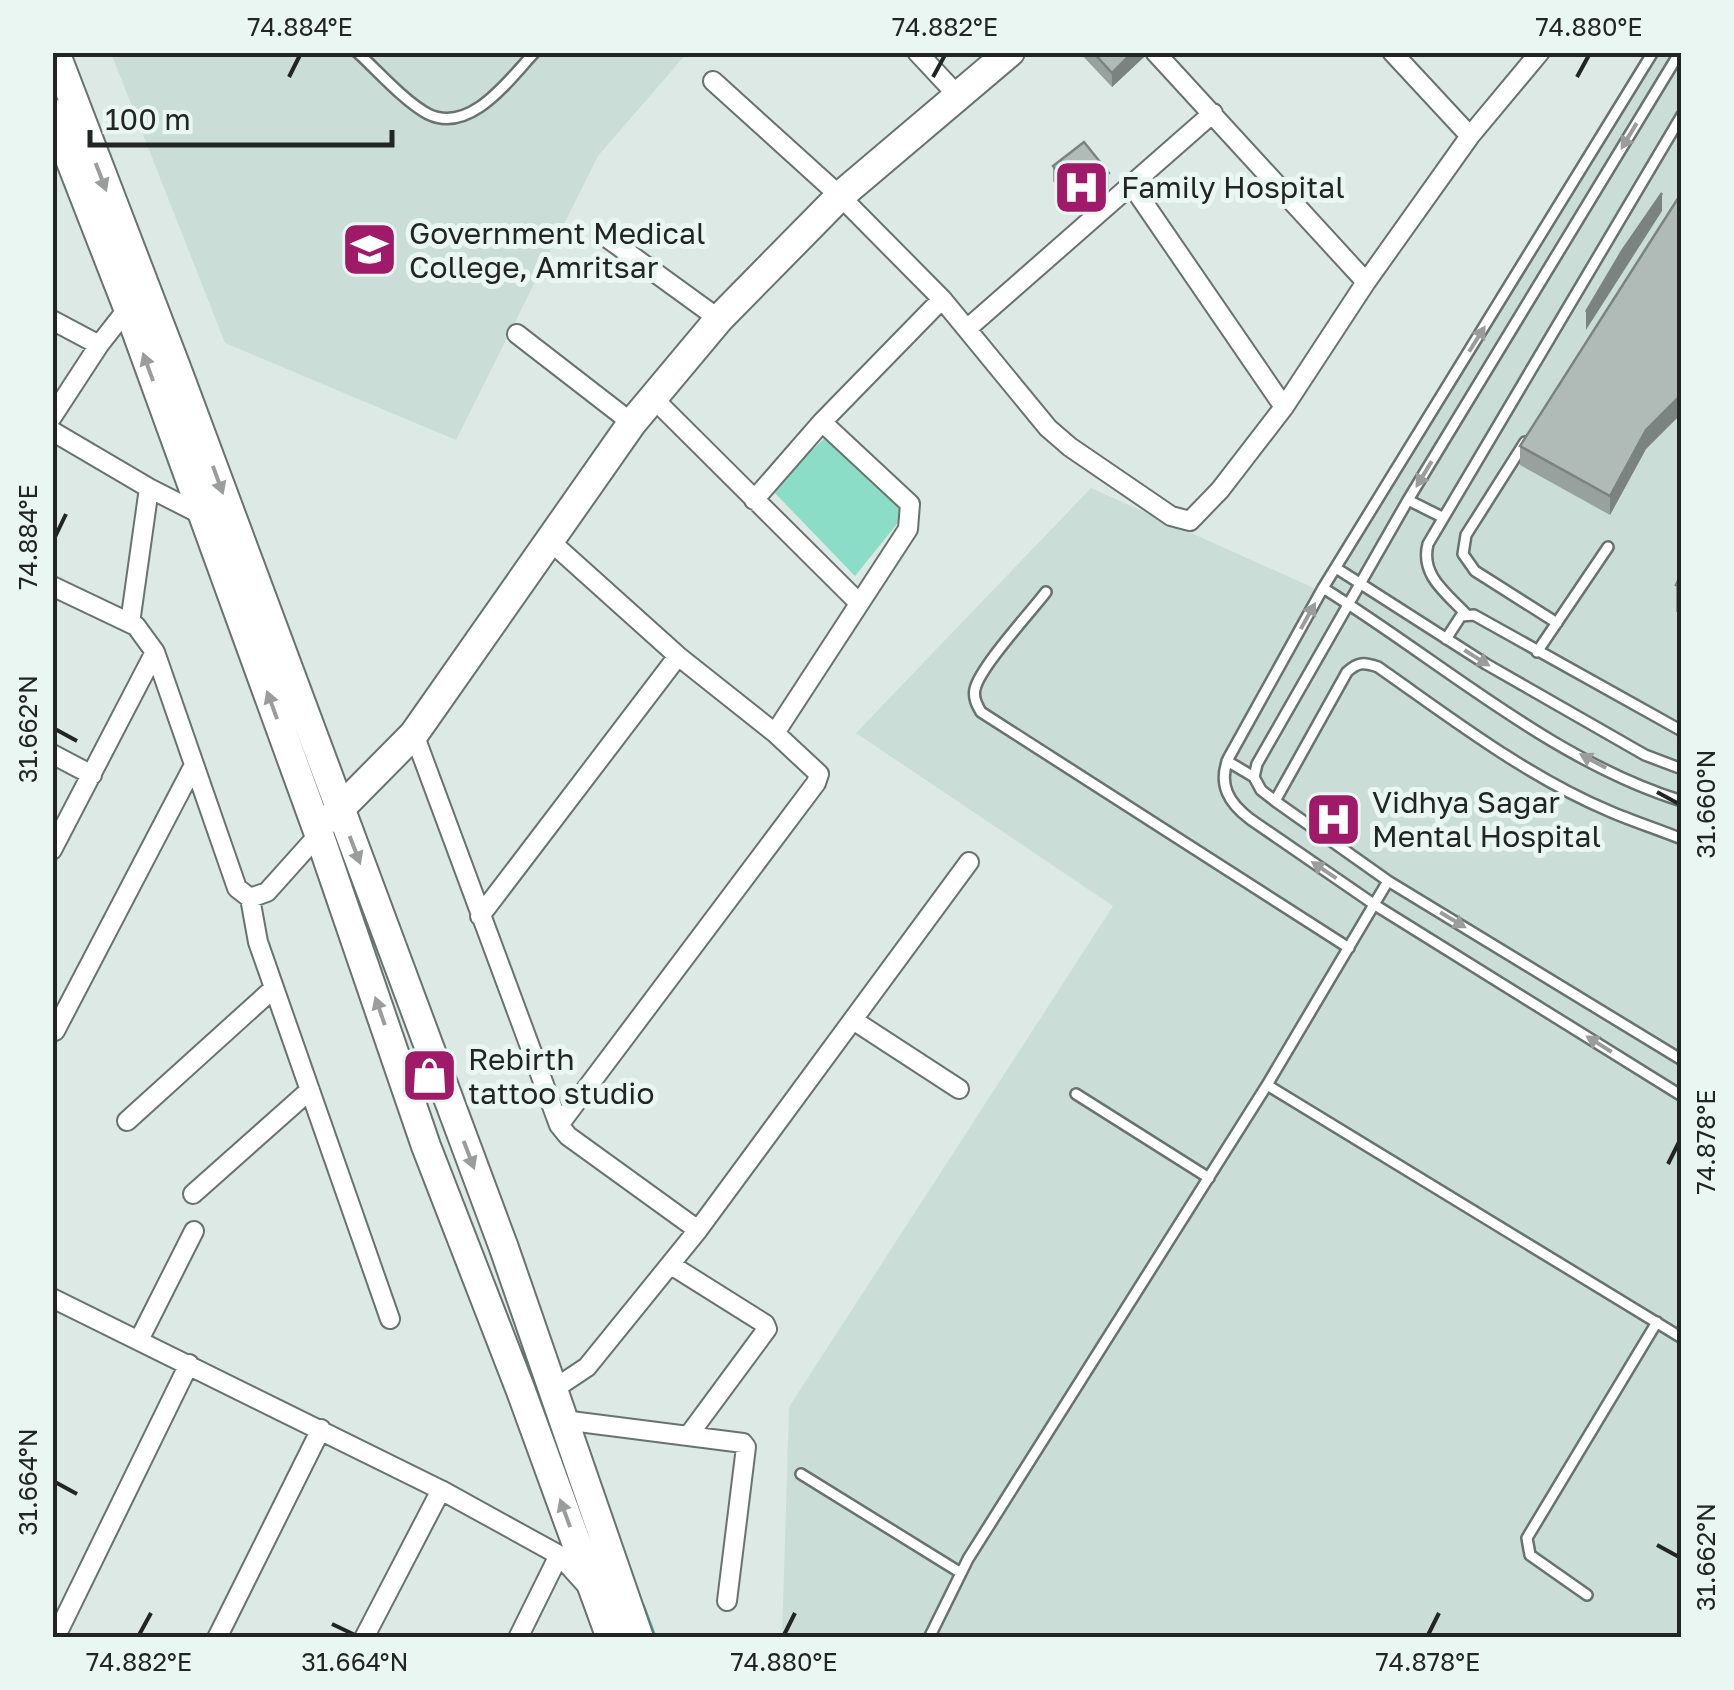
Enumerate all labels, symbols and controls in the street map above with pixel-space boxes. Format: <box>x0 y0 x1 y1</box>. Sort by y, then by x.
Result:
text: 74.884°E <box>247 11 353 42</box>
text: 74.882°E <box>892 11 998 42</box>
text: 74.880°E <box>1535 11 1643 42</box>
scale bar <box>90 85 392 147</box>
text: 100 m <box>105 101 191 137</box>
one-way arrow <box>1621 122 1638 150</box>
hospital icon: Family Hospital <box>1052 157 1112 217</box>
one-way arrow <box>94 162 110 192</box>
place label: Family Hospital <box>1121 169 1345 205</box>
place label: Government Medical College, Amritsar <box>409 215 706 285</box>
school or university icon: Government Medical College, Amritsar <box>340 220 400 280</box>
one-way arrow <box>1467 325 1485 352</box>
one-way arrow <box>140 352 155 382</box>
one-way arrow <box>1416 460 1434 488</box>
one-way arrow <box>211 465 226 495</box>
text: 74.884°E <box>12 484 43 590</box>
one-way arrow <box>1298 602 1316 630</box>
one-way arrow <box>1463 649 1491 666</box>
text: 31.662°N <box>12 675 43 783</box>
one-way arrow <box>264 689 279 719</box>
text: 31.660°N <box>1690 750 1721 858</box>
one-way arrow <box>1578 753 1607 770</box>
place label: Vidhya Sagar Mental Hospital <box>1372 784 1601 854</box>
hospital icon: Vidhya Sagar Mental Hospital <box>1303 789 1363 849</box>
one-way arrow <box>348 836 363 866</box>
one-way arrow <box>1311 861 1338 880</box>
one-way arrow <box>1439 911 1467 928</box>
one-way arrow <box>372 996 387 1026</box>
one-way arrow <box>1585 1036 1613 1054</box>
place label: Rebirth tattoo studio <box>468 1041 654 1111</box>
shop icon: Rebirth tattoo studio <box>399 1046 459 1106</box>
text: 74.878°E <box>1690 1090 1721 1194</box>
one-way arrow <box>462 1140 477 1170</box>
text: 31.664°N <box>12 1428 43 1536</box>
one-way arrow <box>556 1498 571 1528</box>
text: 31.662°N <box>1690 1503 1721 1611</box>
text: 74.882°E <box>86 1646 192 1677</box>
text: 31.664°N <box>301 1646 409 1677</box>
text: 74.880°E <box>730 1646 838 1677</box>
text: 74.878°E <box>1376 1646 1480 1677</box>

